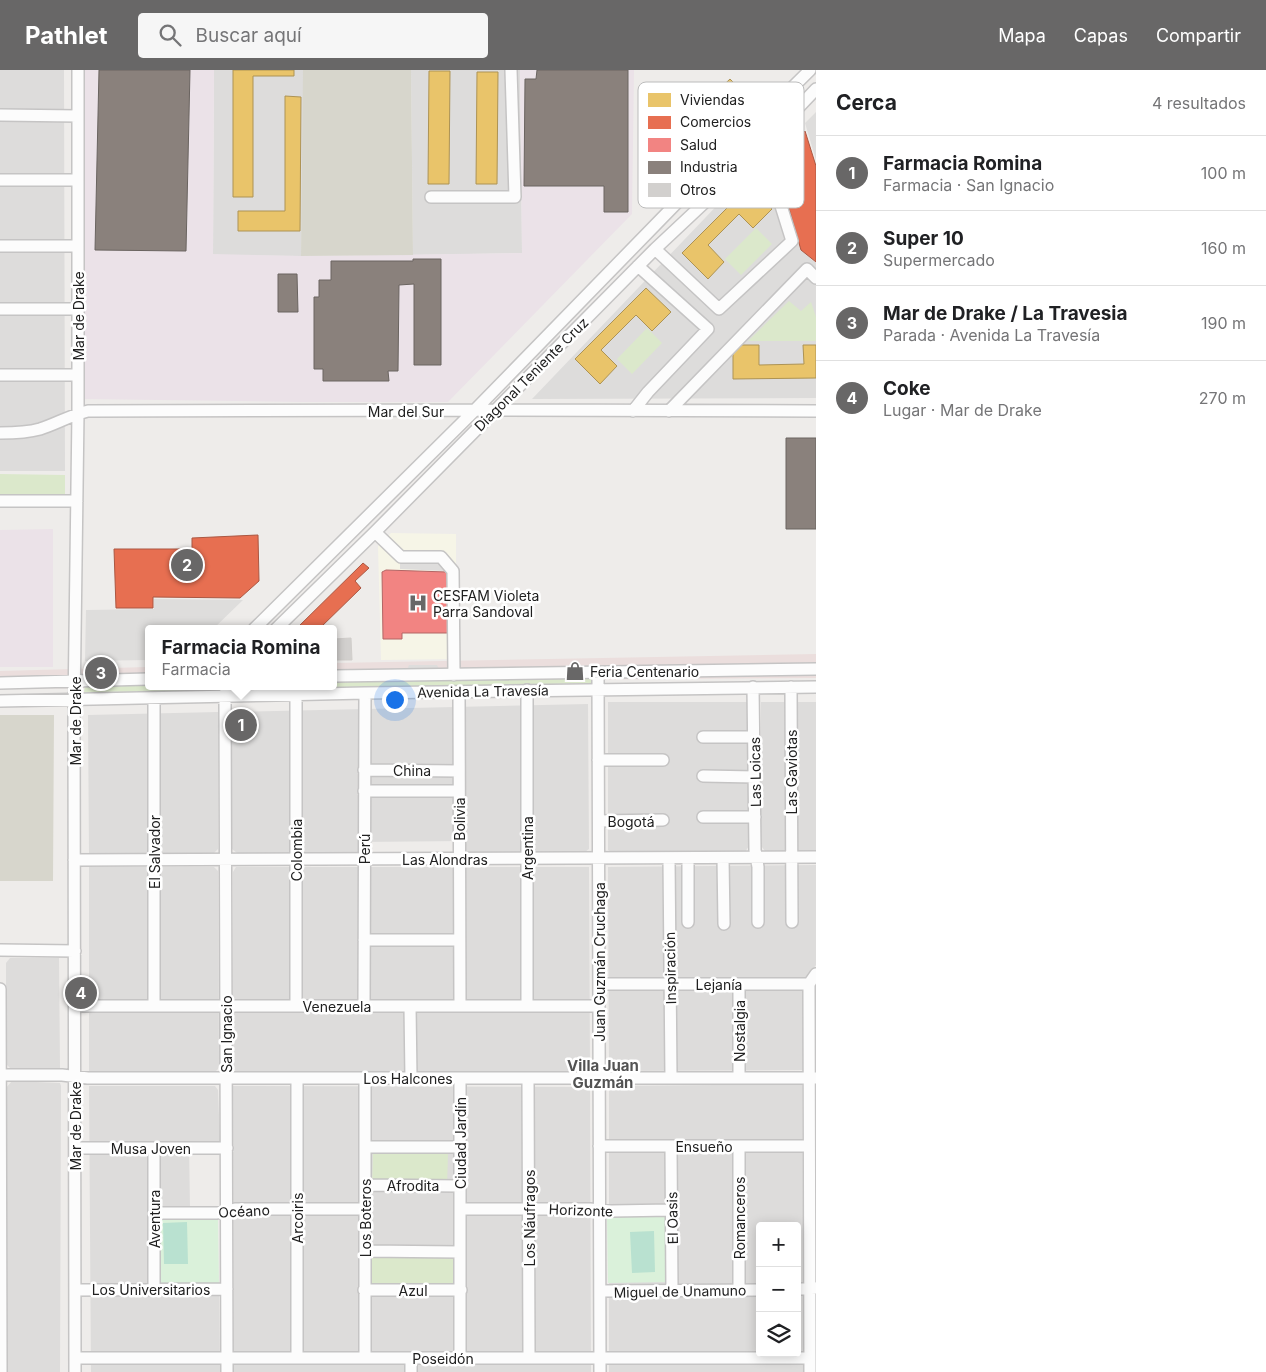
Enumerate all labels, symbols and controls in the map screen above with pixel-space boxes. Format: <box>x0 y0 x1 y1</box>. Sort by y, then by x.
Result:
search box <box>138 13 488 58</box>
text: Pathlet <box>25 21 108 50</box>
icon: search <box>156 21 184 49</box>
text: Buscar aquí <box>196 24 302 47</box>
text: Mapa <box>998 25 1046 46</box>
text: Capas <box>1074 25 1128 46</box>
text: Compartir <box>1156 25 1241 46</box>
legend <box>638 82 804 208</box>
text: Cerca <box>836 90 897 115</box>
text: Viviendas <box>680 91 745 108</box>
text: 4 resultados <box>1152 93 1246 113</box>
text: Comercios <box>680 113 751 130</box>
text: Salud <box>680 136 717 153</box>
text: Farmacia Romina <box>883 152 1042 175</box>
text: Industria <box>680 158 738 175</box>
text: 1 <box>849 163 855 183</box>
text: 100 m <box>1201 163 1246 183</box>
text: Farmacia · San Ignacio <box>883 175 1054 195</box>
text: Otros <box>680 181 716 198</box>
text: Super 10 <box>883 227 964 250</box>
text: 2 <box>847 238 857 258</box>
text: 160 m <box>1201 238 1246 258</box>
text: Supermercado <box>883 250 995 270</box>
street label: Mar de Drake <box>70 271 87 361</box>
text: Mar de Drake / La Travesia <box>883 302 1128 325</box>
text: 3 <box>847 313 857 333</box>
text: 190 m <box>1201 313 1246 333</box>
street label: Diagonal Teniente Cruz <box>471 314 591 434</box>
text: Parada · Avenida La Travesía <box>883 325 1100 345</box>
text: Coke <box>883 377 931 400</box>
text: 4 <box>847 388 857 408</box>
text: 270 m <box>1199 388 1246 408</box>
text: Lugar · Mar de Drake <box>883 400 1042 420</box>
street label: Mar del Sur <box>368 403 444 420</box>
pin: 2 <box>171 546 203 584</box>
place label: CESFAM Violeta Parra Sandoval <box>433 587 539 620</box>
hospital icon: CESFAM Violeta Parra Sandoval <box>407 592 429 614</box>
popup <box>145 625 337 690</box>
text: Farmacia Romina <box>161 636 321 659</box>
pin: 3 <box>85 654 117 692</box>
text: Farmacia <box>161 659 231 679</box>
shop icon: Feria Centenario <box>564 660 586 682</box>
place label: Feria Centenario <box>590 663 699 680</box>
street label: Mar de Drake <box>67 676 84 766</box>
street label: Avenida La Travesía <box>417 681 549 701</box>
your location <box>382 687 408 713</box>
pin: 1 <box>225 706 257 744</box>
street label: Las Gaviotas <box>783 730 800 814</box>
street label: Las Loicas <box>746 737 764 807</box>
street label: China <box>393 762 431 779</box>
street label: Bolivia <box>451 797 468 841</box>
street label: Bogotá <box>607 813 655 830</box>
street label: El Salvador <box>146 815 163 889</box>
street label: Argentina <box>519 816 536 880</box>
street label: Colombia <box>288 819 305 881</box>
street label: Perú <box>356 834 373 864</box>
street label: Las Alondras <box>402 851 488 868</box>
street label: Juan Guzmán Cruchaga <box>591 882 608 1042</box>
street label: Inspiración <box>661 932 679 1004</box>
pin: 4 <box>65 974 97 1012</box>
street label: Lejanía <box>696 976 742 993</box>
street label: San Ignacio <box>218 995 235 1073</box>
street label: Venezuela <box>303 998 371 1015</box>
street label: Nostalgia <box>731 1000 748 1062</box>
district label: Villa Juan Guzmán <box>567 1056 639 1092</box>
street label: Los Halcones <box>363 1070 453 1087</box>
street label: Mar de Drake <box>67 1081 84 1171</box>
street label: Ciudad Jardín <box>452 1097 469 1189</box>
street label: Ensueño <box>675 1138 733 1155</box>
street label: Musa Joven <box>111 1140 191 1157</box>
street label: Los Náufragos <box>521 1169 538 1267</box>
street label: Afrodita <box>387 1177 439 1194</box>
street label: Romanceros <box>731 1177 748 1259</box>
street label: Los Boteros <box>357 1179 374 1257</box>
street label: Aventura <box>146 1190 163 1248</box>
street label: El Oasis <box>663 1192 681 1244</box>
street label: Arcoiris <box>289 1193 306 1243</box>
street label: Horizonte <box>548 1200 614 1220</box>
street label: Océano <box>218 1201 270 1221</box>
map controls <box>756 1222 801 1357</box>
button: + <box>756 1222 801 1267</box>
button: − <box>756 1267 801 1312</box>
street label: Los Universitarios <box>92 1281 210 1298</box>
street label: Miguel de Unamuno <box>613 1281 747 1301</box>
street label: Azul <box>398 1282 428 1299</box>
button: layers <box>756 1312 801 1357</box>
street label: Poseidón <box>412 1350 474 1367</box>

